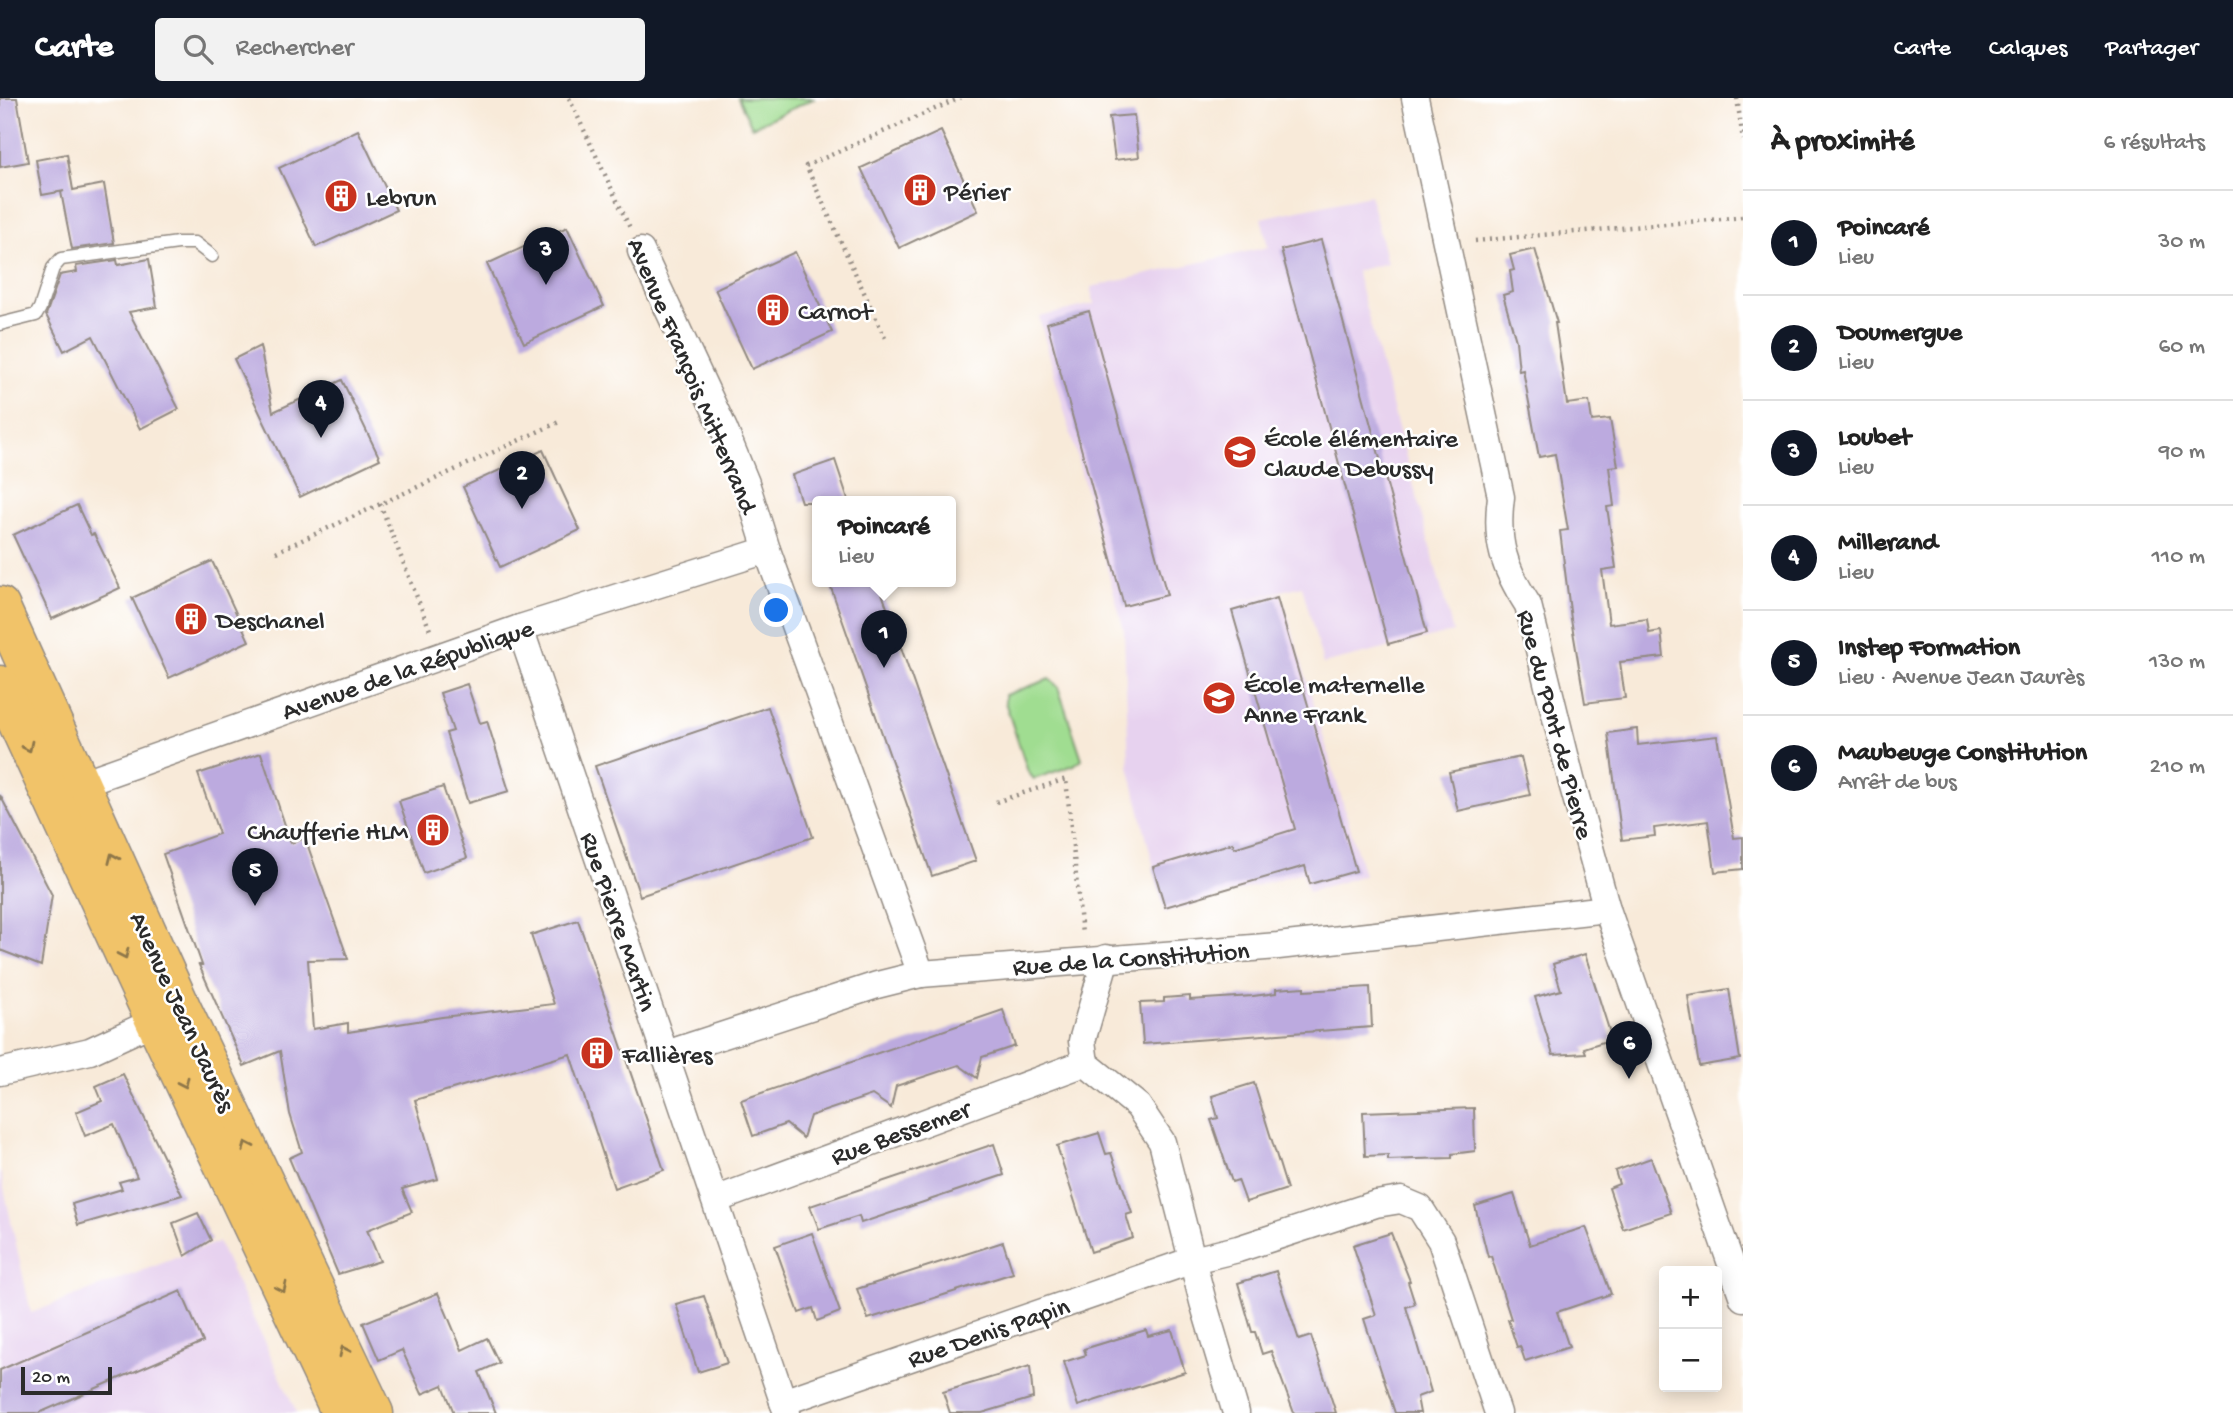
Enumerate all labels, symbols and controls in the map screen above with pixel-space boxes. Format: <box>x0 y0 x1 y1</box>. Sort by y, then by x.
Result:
search box <box>155 18 645 81</box>
text: Carte <box>35 30 113 68</box>
icon: search <box>179 30 217 68</box>
text: Rechercher <box>235 34 353 65</box>
text: Carte <box>1894 35 1951 64</box>
text: Calques <box>1989 35 2067 64</box>
text: Partager <box>2105 35 2198 64</box>
text: À proximité <box>1771 126 1915 161</box>
text: 6 résultats <box>2104 130 2205 157</box>
building icon: Périer <box>901 171 939 209</box>
building icon: Lebrun <box>322 177 360 215</box>
place label: Périer <box>943 179 1012 210</box>
place label: Lebrun <box>366 185 437 216</box>
text: Poincaré <box>1838 214 1930 245</box>
pin: 3 <box>523 227 569 285</box>
text: 1 <box>1789 229 1799 256</box>
text: 30 m <box>2158 229 2205 256</box>
street label: Avenue François Mitterrand <box>618 234 763 521</box>
text: Lieu <box>1838 245 1874 272</box>
building icon: Carnot <box>754 291 792 329</box>
place label: Carnot <box>798 299 875 330</box>
text: Doumergue <box>1838 319 1962 350</box>
text: 2 <box>1788 334 1800 361</box>
text: 60 m <box>2159 334 2205 361</box>
text: Lieu <box>1838 350 1874 377</box>
pin: 4 <box>298 380 344 438</box>
text: Loubet <box>1838 424 1911 455</box>
place label: École élémentaire Claude Debussy <box>1264 426 1459 487</box>
school or university icon: École élémentaire Claude Debussy <box>1221 433 1259 471</box>
text: 3 <box>1788 439 1800 466</box>
text: 90 m <box>2159 439 2205 466</box>
pin: 2 <box>499 451 545 509</box>
text: Lieu <box>1838 455 1874 482</box>
popup <box>812 496 956 587</box>
text: Poincaré <box>838 513 930 544</box>
text: Millerand <box>1838 529 1938 560</box>
text: Lieu <box>838 544 874 571</box>
text: 4 <box>1789 544 1799 571</box>
text: 110 m <box>2152 544 2205 571</box>
text: Lieu <box>1838 560 1874 587</box>
your location <box>759 593 793 627</box>
building icon: Deschanel <box>172 600 210 638</box>
street label: Rue du Pont de Pierre <box>1507 607 1598 844</box>
place label: Deschanel <box>214 608 325 639</box>
pin: 1 <box>861 610 907 668</box>
street label: Avenue de la République <box>279 614 539 730</box>
text: Instep Formation <box>1838 634 2020 665</box>
text: 5 <box>1788 649 1800 676</box>
text: 130 m <box>2149 649 2205 676</box>
text: Lieu · Avenue Jean Jaurès <box>1838 665 2084 692</box>
place label: École maternelle Anne Frank <box>1244 672 1425 733</box>
school or university icon: École maternelle Anne Frank <box>1200 679 1238 717</box>
text: Maubeuge Constitution <box>1838 739 2087 770</box>
one-way arrow <box>20 740 34 752</box>
text: 6 <box>1788 754 1800 781</box>
text: 210 m <box>2150 754 2205 781</box>
text: Arrêt de bus <box>1838 770 1957 797</box>
building icon: Chaufferie HLM <box>414 811 452 849</box>
place label: Chaufferie HLM <box>247 819 409 850</box>
street label: Rue Pierre Martin <box>571 829 661 1017</box>
pin: 5 <box>232 848 278 906</box>
one-way arrow <box>107 853 121 865</box>
street label: Avenue Jean Jaurès <box>120 908 240 1119</box>
street label: Rue de la Constitution <box>1012 938 1251 985</box>
one-way arrow <box>116 947 130 959</box>
pin: 6 <box>1606 1021 1652 1079</box>
building icon: Fallières <box>578 1034 616 1072</box>
place label: Fallières <box>621 1042 714 1073</box>
one-way arrow <box>176 1076 190 1088</box>
street label: Rue Bessemer <box>828 1095 978 1175</box>
one-way arrow <box>241 1141 255 1153</box>
map controls <box>1659 1266 1722 1392</box>
button: + <box>1659 1266 1722 1329</box>
one-way arrow <box>273 1281 287 1293</box>
street label: Rue Denis Papin <box>904 1293 1075 1377</box>
button: − <box>1659 1329 1722 1392</box>
one-way arrow <box>339 1346 353 1358</box>
scale bar <box>21 1364 112 1396</box>
text: 20 m <box>32 1367 70 1390</box>

